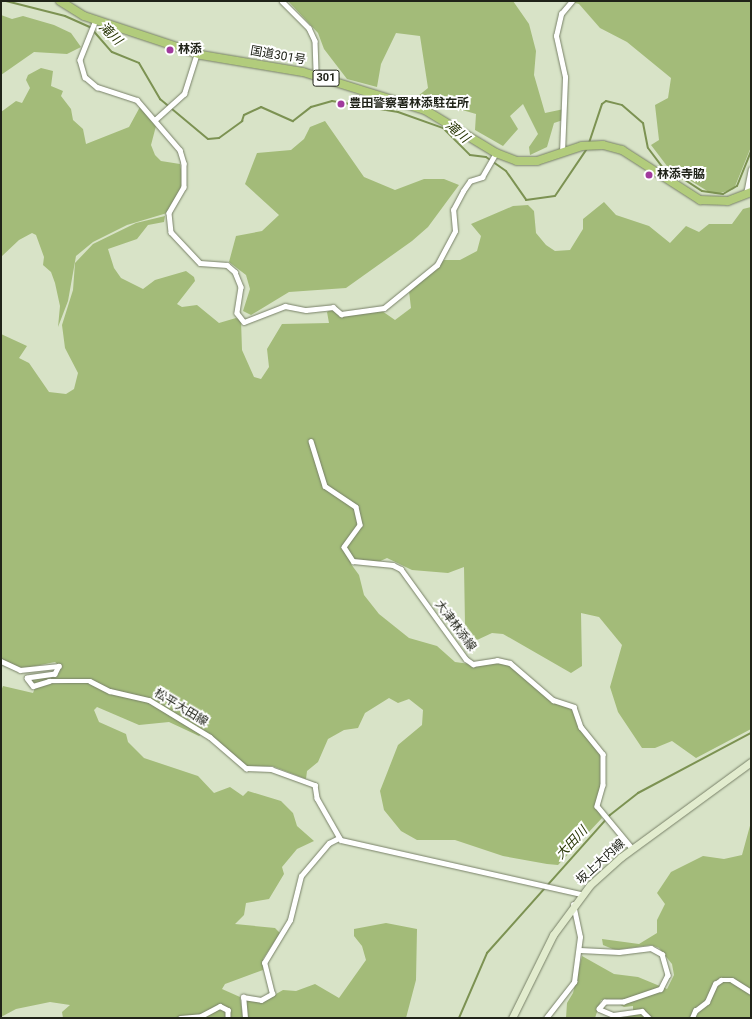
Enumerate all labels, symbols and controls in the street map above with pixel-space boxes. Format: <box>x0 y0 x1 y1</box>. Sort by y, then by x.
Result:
water label: 滝川 <box>95 19 125 49</box>
place label: 林添 <box>178 43 202 57</box>
street label: 国道301号 <box>249 44 307 68</box>
marker: 林添 <box>165 45 175 55</box>
road number: 301 <box>312 69 340 87</box>
place label: 豊田警察署林添駐在所 <box>349 97 469 111</box>
marker: 豊田警察署林添駐在所 <box>336 99 346 109</box>
water label: 滝川 <box>442 118 472 146</box>
place label: 林添寺脇 <box>657 168 705 182</box>
marker: 林添寺脇 <box>644 170 654 180</box>
street label: 大津林添線 <box>431 598 479 654</box>
street label: 松平大田線 <box>152 686 210 730</box>
water label: 大田川 <box>553 823 591 863</box>
street label: 坂上大内線 <box>574 837 628 887</box>

